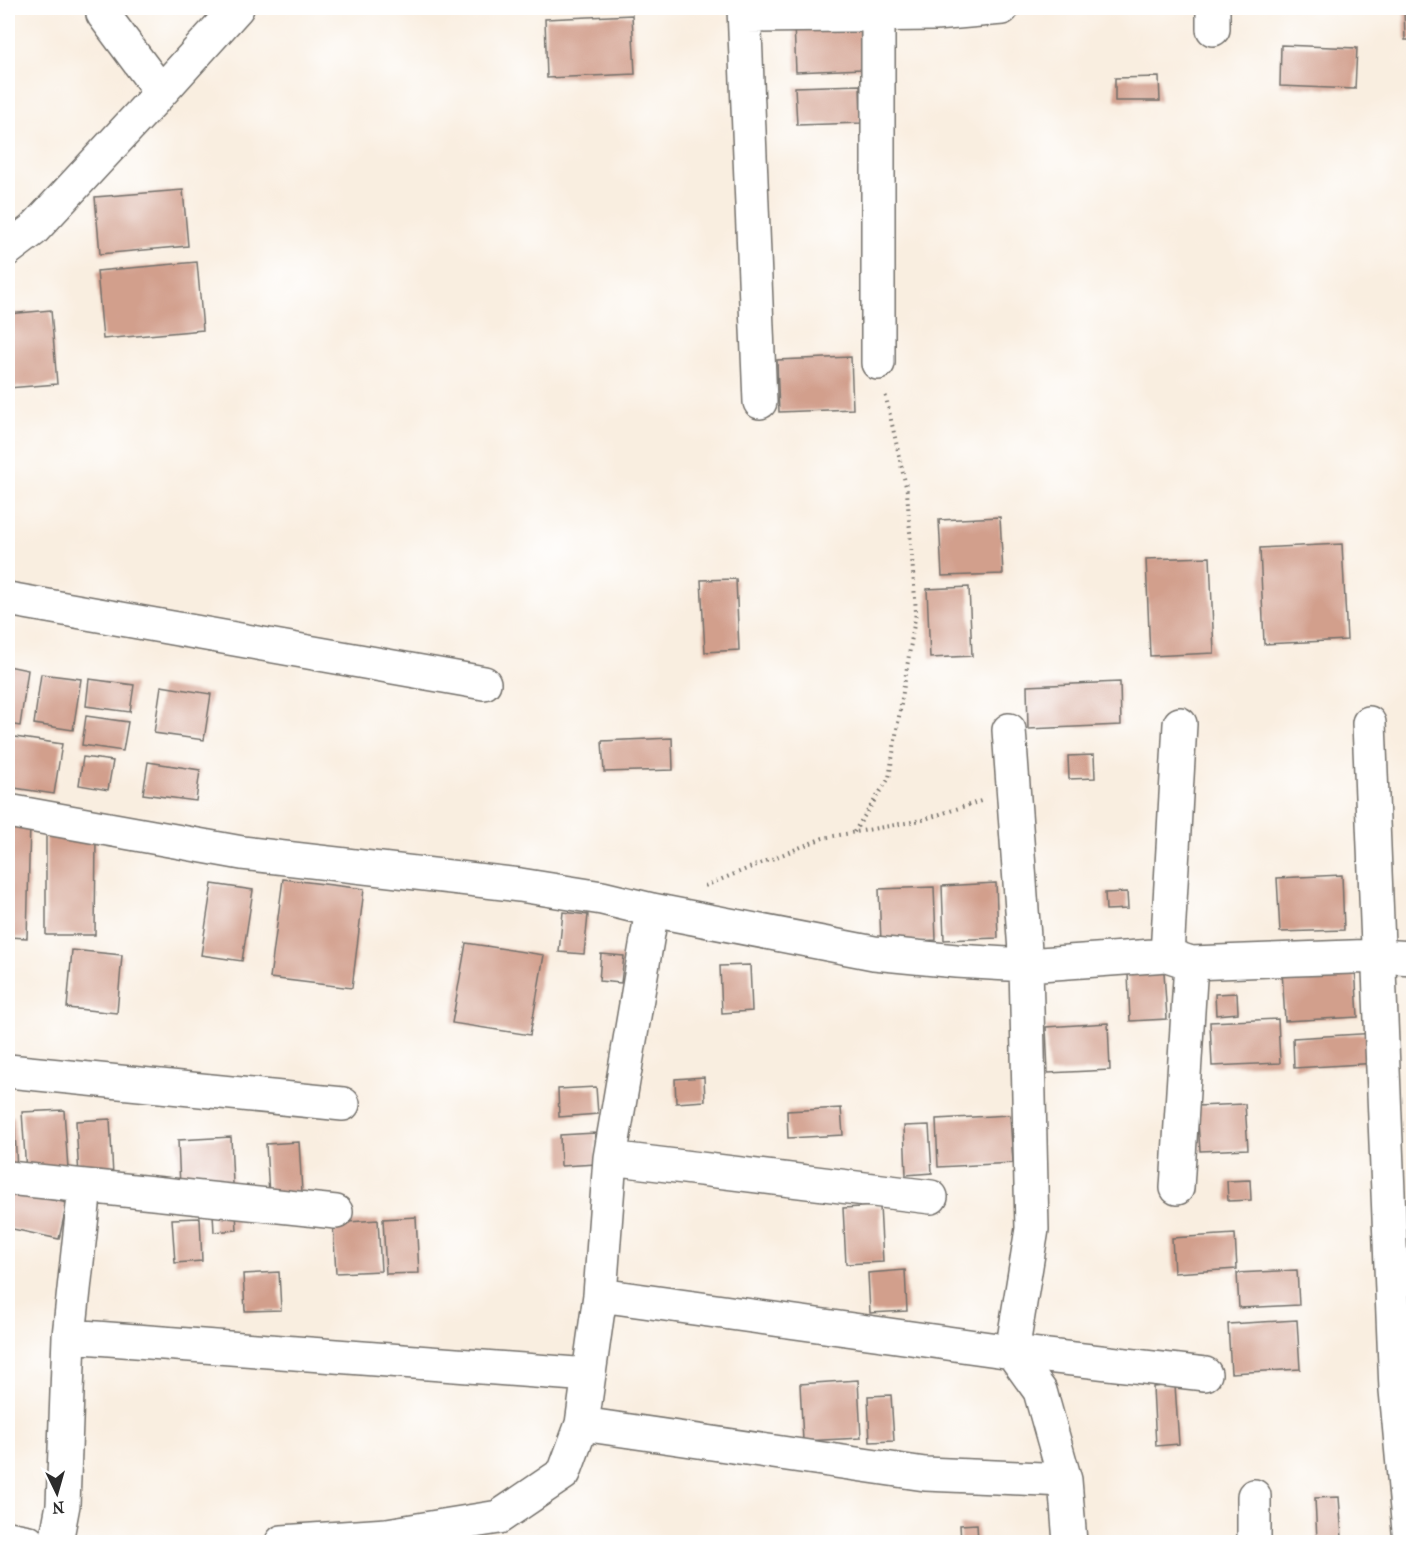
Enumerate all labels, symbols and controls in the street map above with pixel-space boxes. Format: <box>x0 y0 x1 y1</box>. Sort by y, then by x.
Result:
north arrow <box>27 1463 87 1523</box>
text: N <box>51 1497 65 1518</box>

